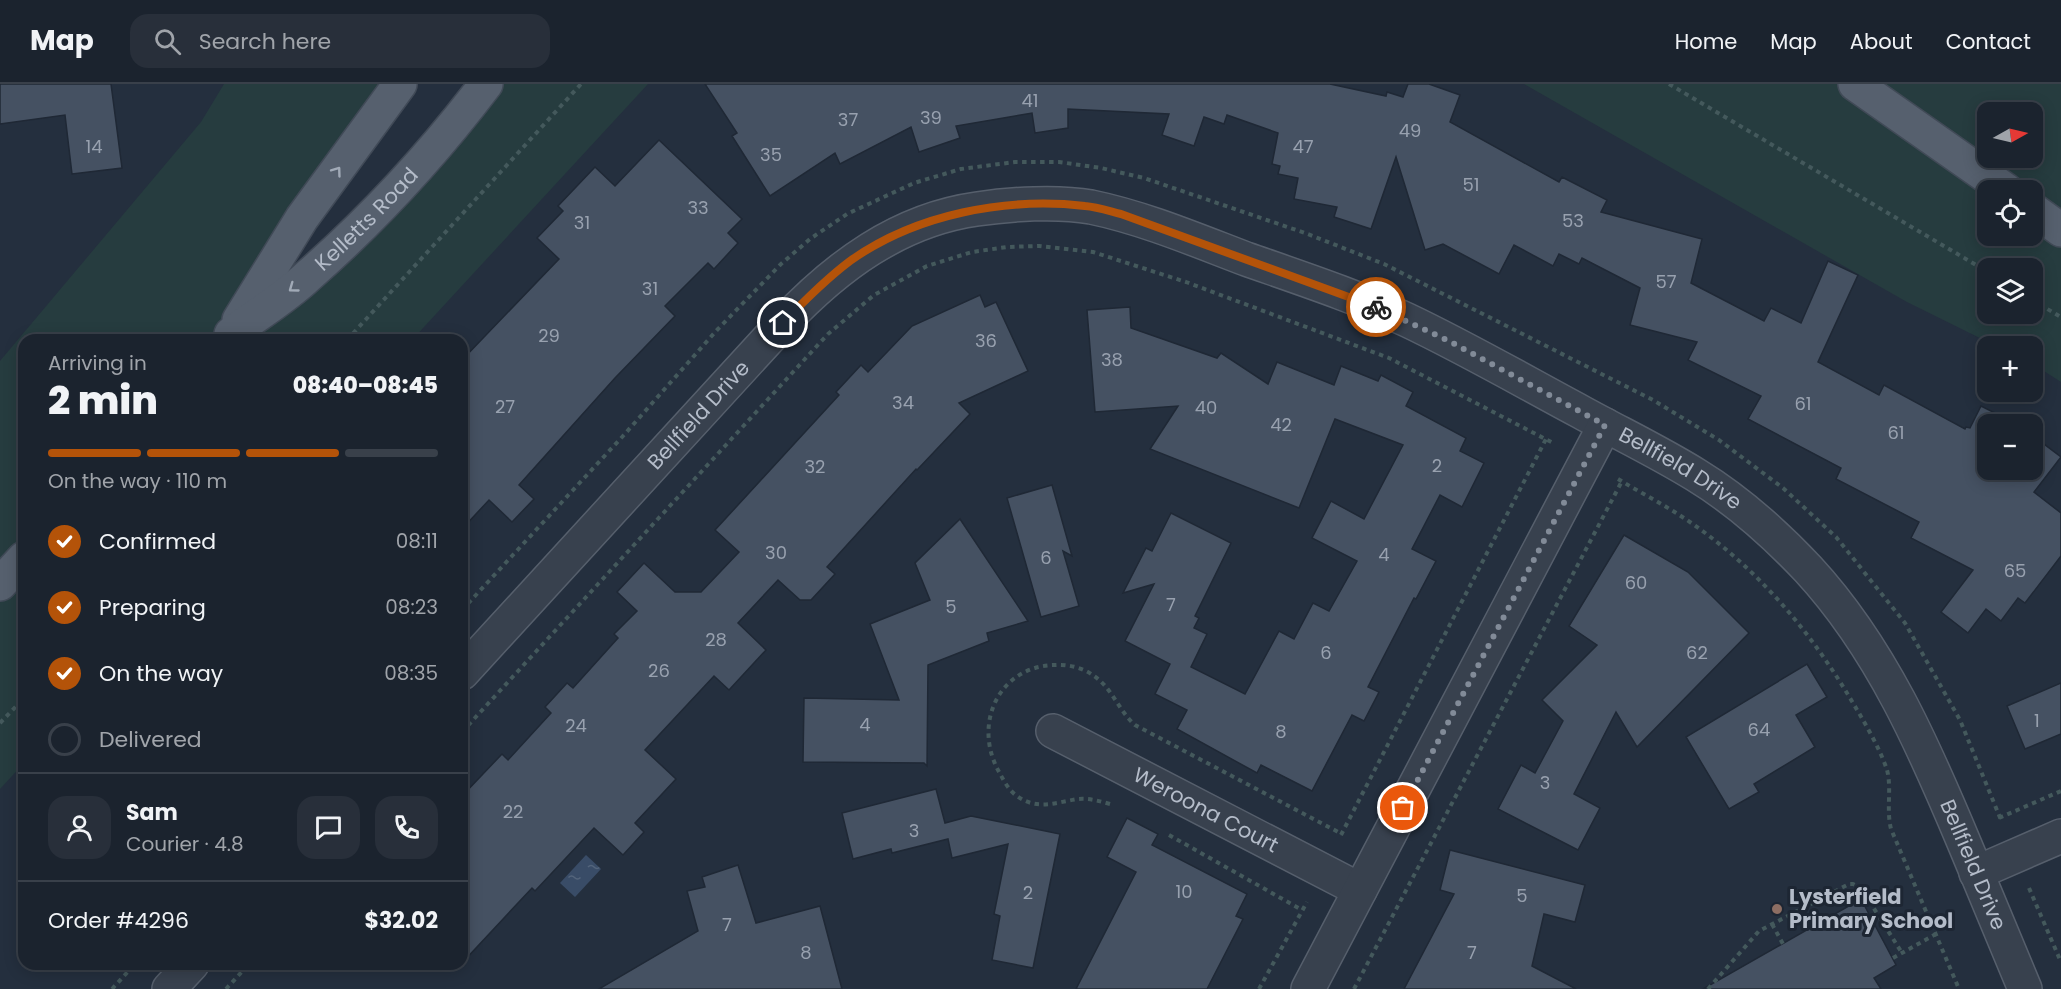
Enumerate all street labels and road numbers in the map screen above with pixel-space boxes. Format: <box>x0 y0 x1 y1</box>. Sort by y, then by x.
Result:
street label: Kelletts Road <box>308 161 424 277</box>
street label: Bellfield Drive <box>641 354 756 476</box>
street label: Bellfield Drive <box>1614 420 1748 516</box>
street label: Weroona Court <box>1128 760 1284 859</box>
street label: Bellfield Drive <box>1933 795 2014 934</box>

